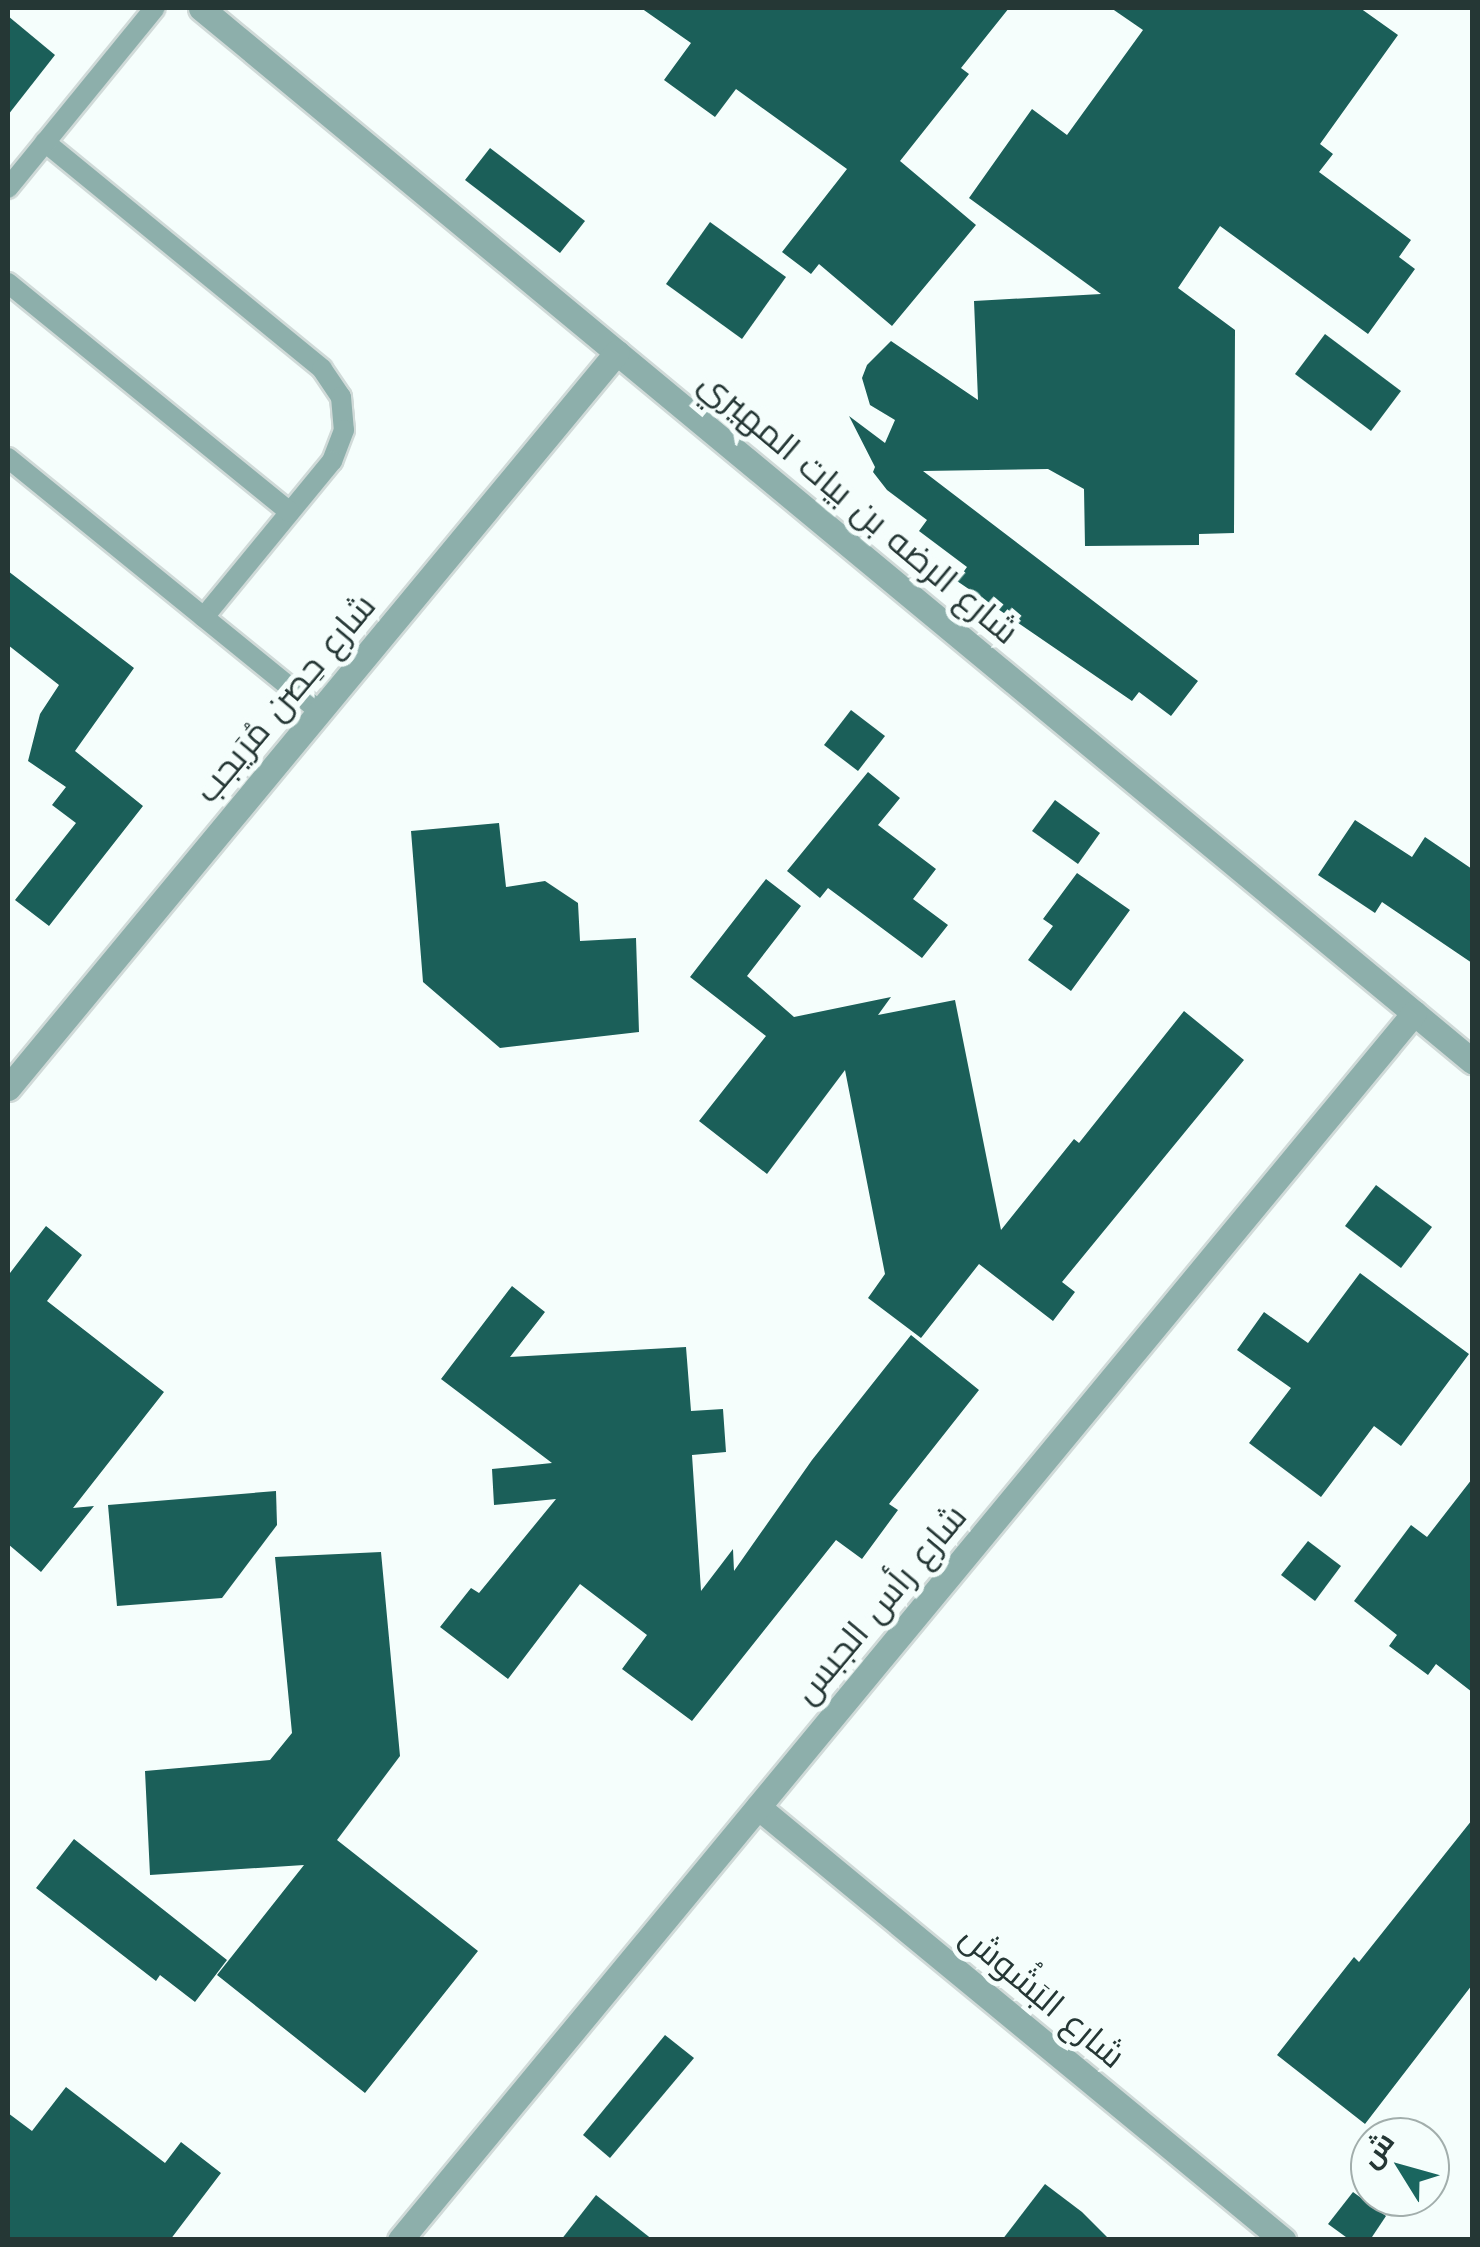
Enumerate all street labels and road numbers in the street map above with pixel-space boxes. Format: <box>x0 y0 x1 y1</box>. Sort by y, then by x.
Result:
street label: شارع الرضه بن بيات المهيري <box>691 361 1027 653</box>
street label: شارع حِصن مُرَيجب <box>186 585 384 811</box>
street label: شارع رأس الجبس <box>785 1496 975 1712</box>
street label: شارع البَشُوش <box>952 1915 1134 2077</box>

